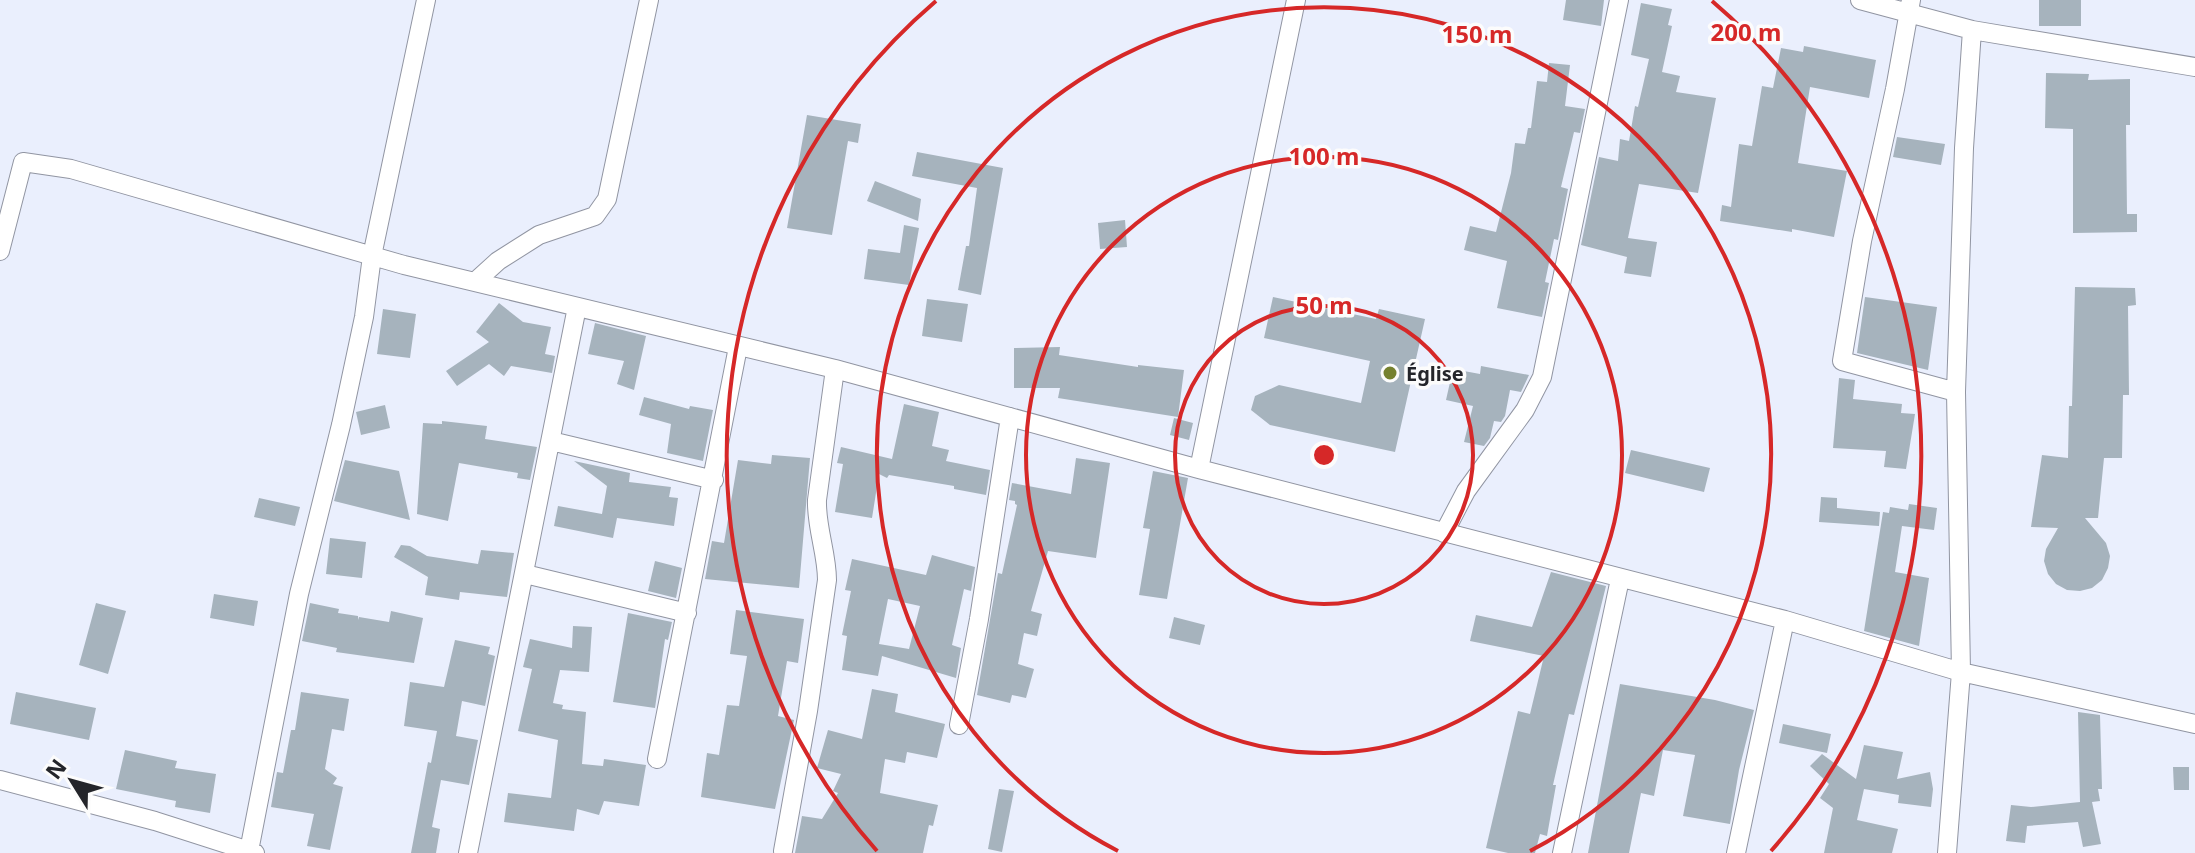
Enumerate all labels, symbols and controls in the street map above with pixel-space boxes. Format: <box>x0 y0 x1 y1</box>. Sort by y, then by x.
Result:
text: 200 m <box>1711 15 1781 48</box>
text: 150 m <box>1442 17 1512 50</box>
text: 100 m <box>1289 139 1359 172</box>
text: 50 m <box>1295 288 1353 321</box>
place label: Église <box>1406 360 1464 387</box>
marker: Église <box>1381 364 1399 382</box>
centre of rings <box>1310 441 1338 469</box>
north arrow <box>32 741 112 821</box>
text: N <box>38 752 73 785</box>

